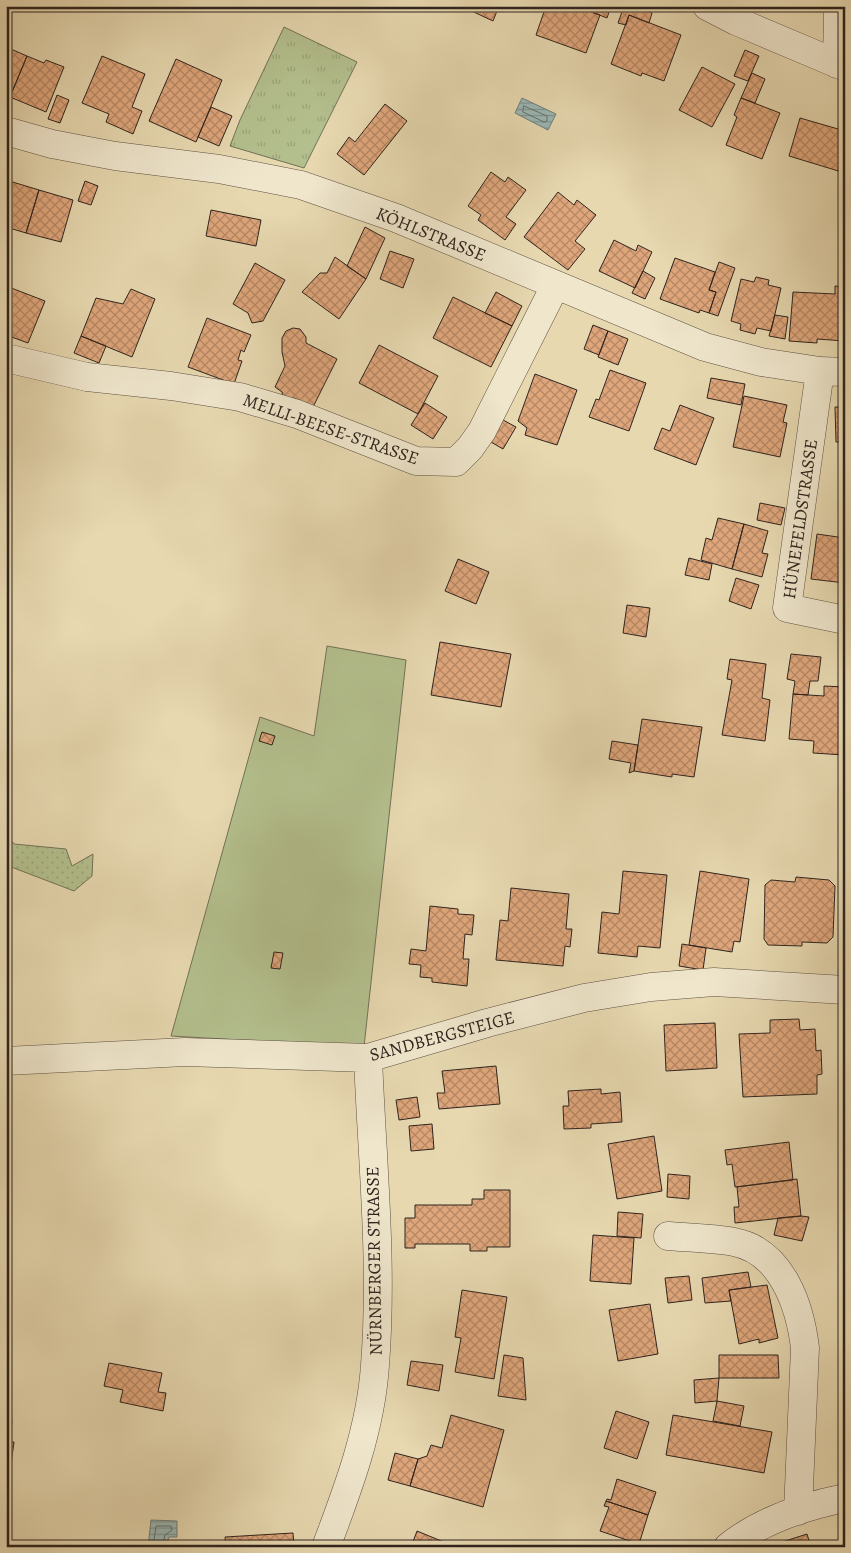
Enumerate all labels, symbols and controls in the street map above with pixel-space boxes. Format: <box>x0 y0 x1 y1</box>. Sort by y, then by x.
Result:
street label: KÖHLSTRASSE <box>372 201 490 267</box>
street label: MELLI-BEESE-STRASSE <box>240 388 422 470</box>
street label: HÜNEFELDSTRASSE <box>777 437 823 601</box>
street label: SANDBERGSTEIGE <box>367 1005 517 1067</box>
street label: NÜRNBERGER STRASSE <box>360 1166 388 1356</box>

